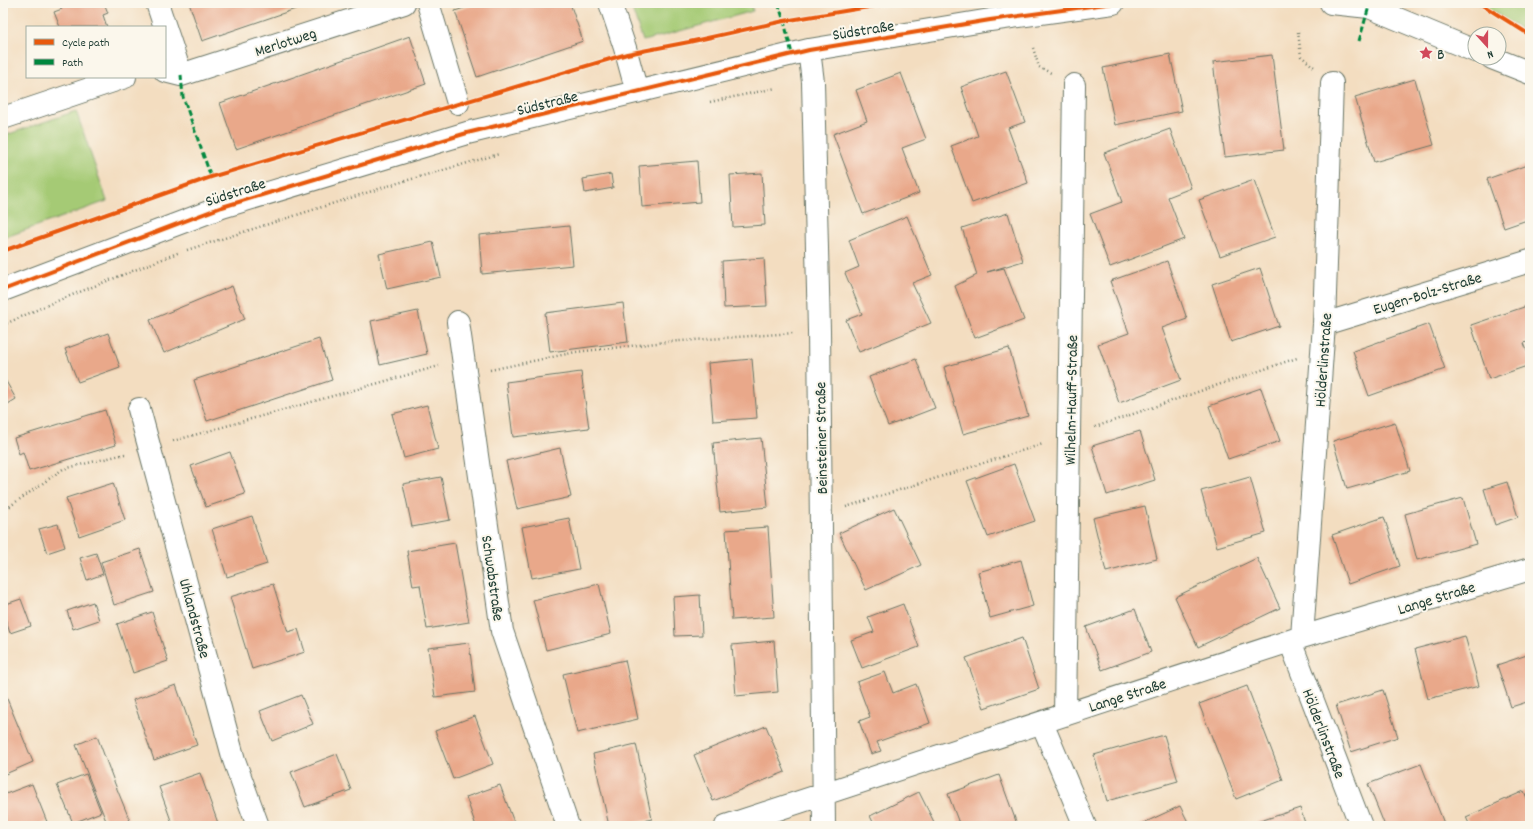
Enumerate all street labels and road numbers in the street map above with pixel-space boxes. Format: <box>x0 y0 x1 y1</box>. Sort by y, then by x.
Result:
street label: Südstraße <box>831 15 896 48</box>
street label: Merlotweg <box>252 23 320 64</box>
street label: Südstraße <box>515 86 581 123</box>
street label: Südstraße <box>203 173 269 214</box>
street label: Eugen-Bolz-Straße <box>1371 267 1485 322</box>
street label: Hölderlinstraße <box>1310 312 1339 408</box>
street label: Wilhelm-Hauff-Straße <box>1060 335 1085 465</box>
street label: Beinsteiner Straße <box>810 381 835 494</box>
street label: Schwabstraße <box>474 534 509 623</box>
street label: Uhlandstraße <box>172 576 215 661</box>
street label: Lange Straße <box>1395 577 1478 622</box>
street label: Lange Straße <box>1086 673 1169 720</box>
street label: Hölderlinstraße <box>1295 686 1350 782</box>

